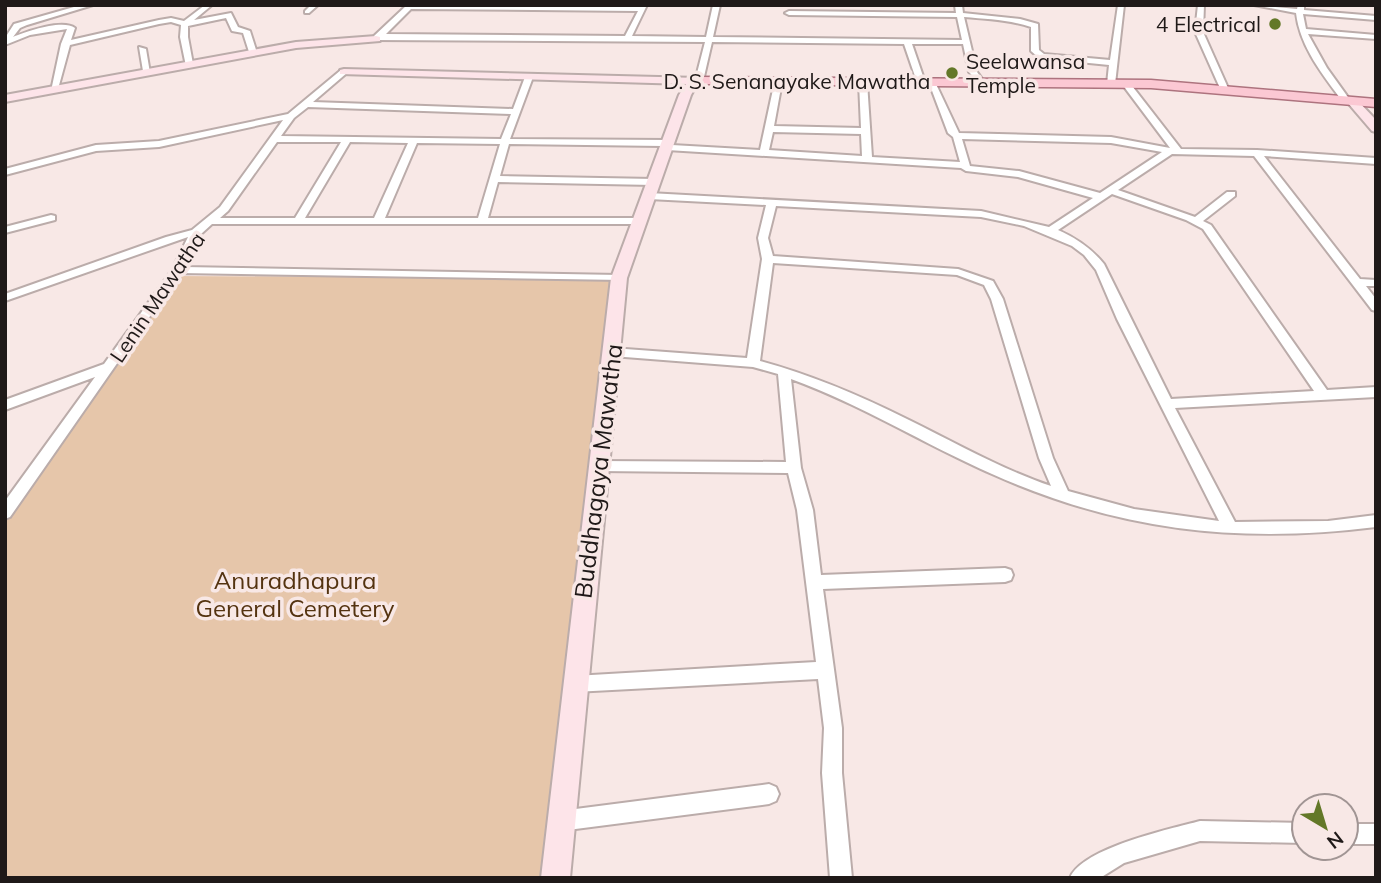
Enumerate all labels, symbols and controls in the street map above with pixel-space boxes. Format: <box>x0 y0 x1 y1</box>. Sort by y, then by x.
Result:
place label: 4 Electrical <box>1156 11 1261 37</box>
marker: 4 Electrical <box>1267 16 1283 32</box>
place label: Seelawansa Temple <box>966 48 1085 98</box>
marker: Seelawansa Temple <box>944 65 960 81</box>
street label: D. S. Senanayake Mawatha <box>664 68 930 94</box>
street label: Lenin Mawatha <box>104 227 210 367</box>
street label: Buddhagaya Mawatha <box>568 342 628 600</box>
park label: Anuradhapura General Cemetery <box>196 565 395 623</box>
north arrow <box>1290 792 1360 862</box>
text: N <box>1322 827 1349 854</box>

